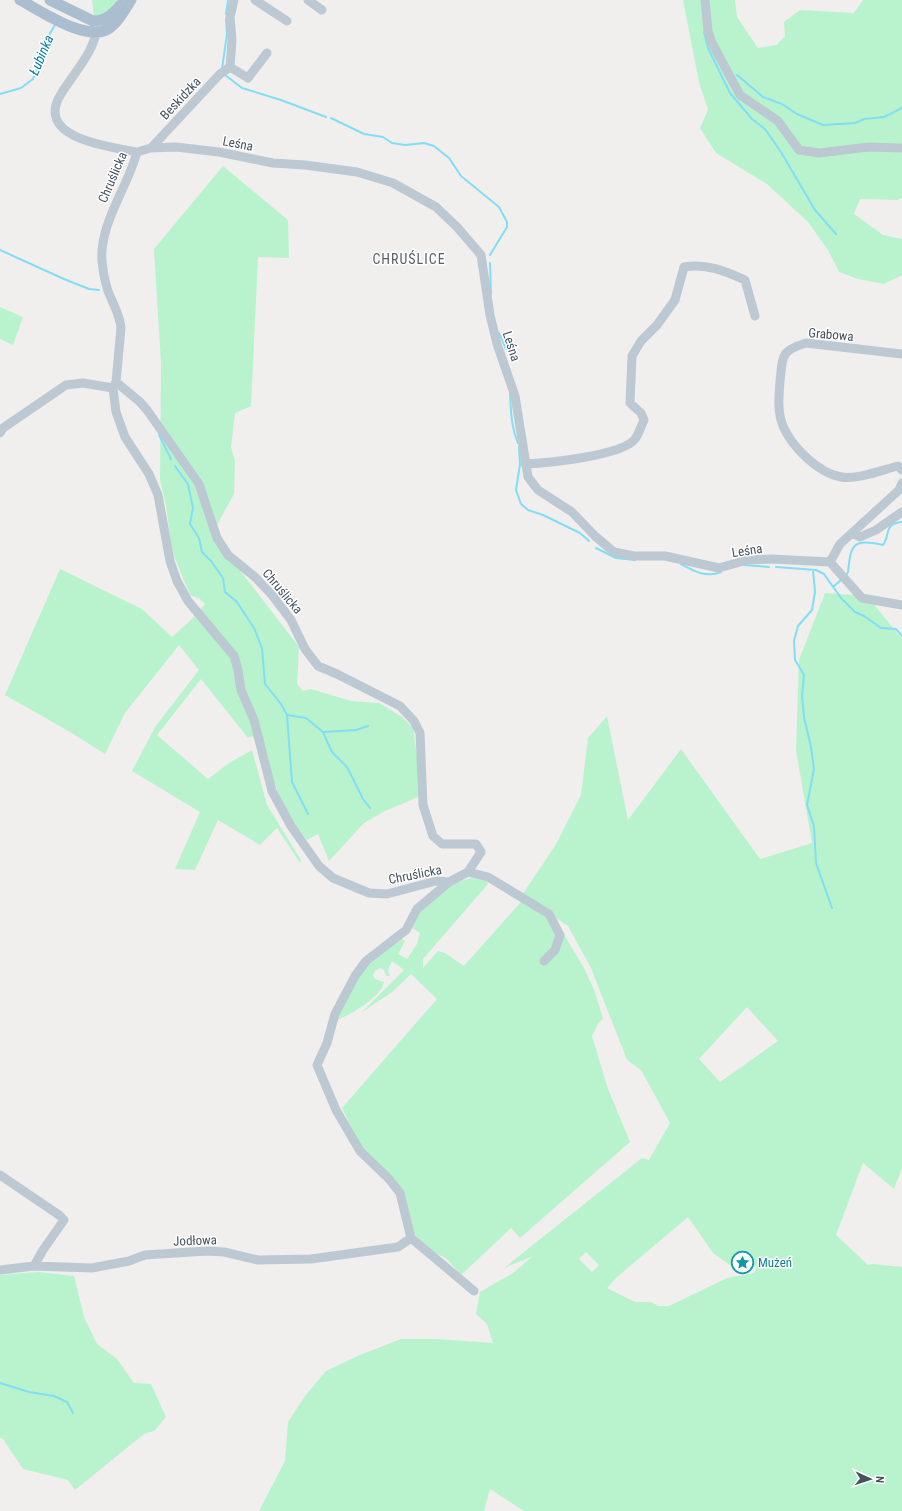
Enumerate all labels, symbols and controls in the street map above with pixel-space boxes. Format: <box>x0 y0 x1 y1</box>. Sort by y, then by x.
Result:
water label: Łubinka <box>25 33 57 77</box>
street label: Beskidzka <box>157 74 204 123</box>
street label: Leśna <box>221 133 254 154</box>
street label: Chruślicka <box>95 149 130 205</box>
district label: CHRUŚLICE <box>372 250 446 267</box>
street label: Grabowa <box>808 325 854 344</box>
street label: Leśna <box>500 329 523 363</box>
street label: Leśna <box>731 541 763 560</box>
street label: Chruślicka <box>260 566 306 617</box>
street label: Chruślicka <box>387 862 443 887</box>
street label: Jodłowa <box>173 1232 217 1249</box>
place icon: Mużeń <box>730 1249 756 1275</box>
place label: Mużeń <box>758 1255 792 1270</box>
north arrow <box>850 1459 890 1499</box>
text: N <box>873 1476 886 1483</box>

